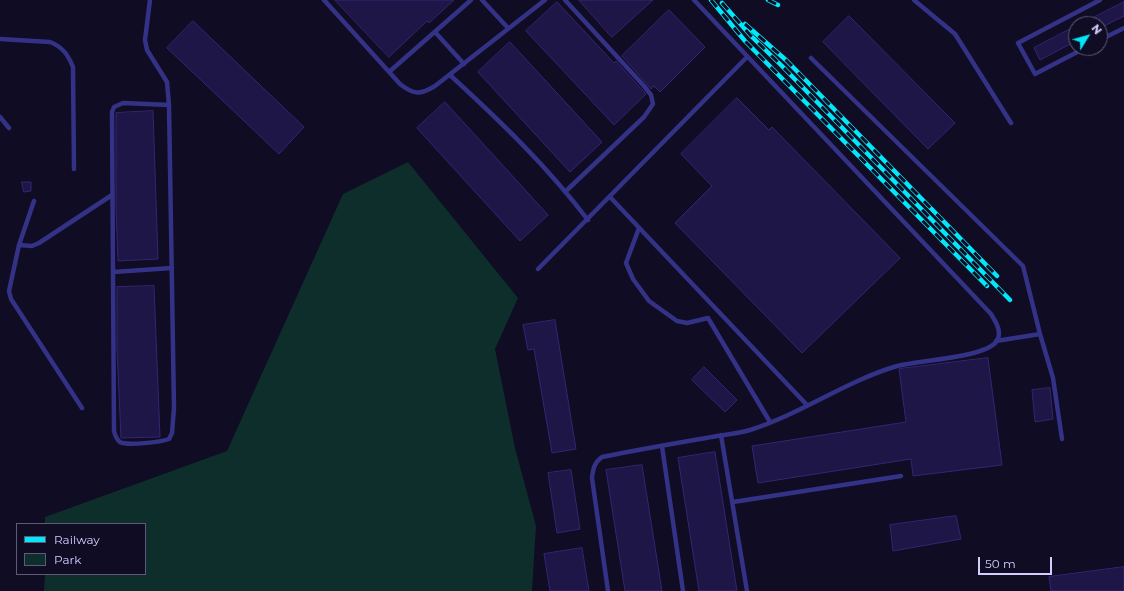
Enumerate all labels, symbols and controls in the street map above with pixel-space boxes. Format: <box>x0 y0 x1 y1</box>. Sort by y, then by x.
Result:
north arrow <box>1068 16 1108 56</box>
text: N <box>1089 22 1105 37</box>
legend <box>16 523 146 575</box>
text: Railway <box>54 532 100 547</box>
scale bar <box>980 549 1054 575</box>
text: Park <box>54 552 81 567</box>
text: 50 m <box>985 556 1016 571</box>

